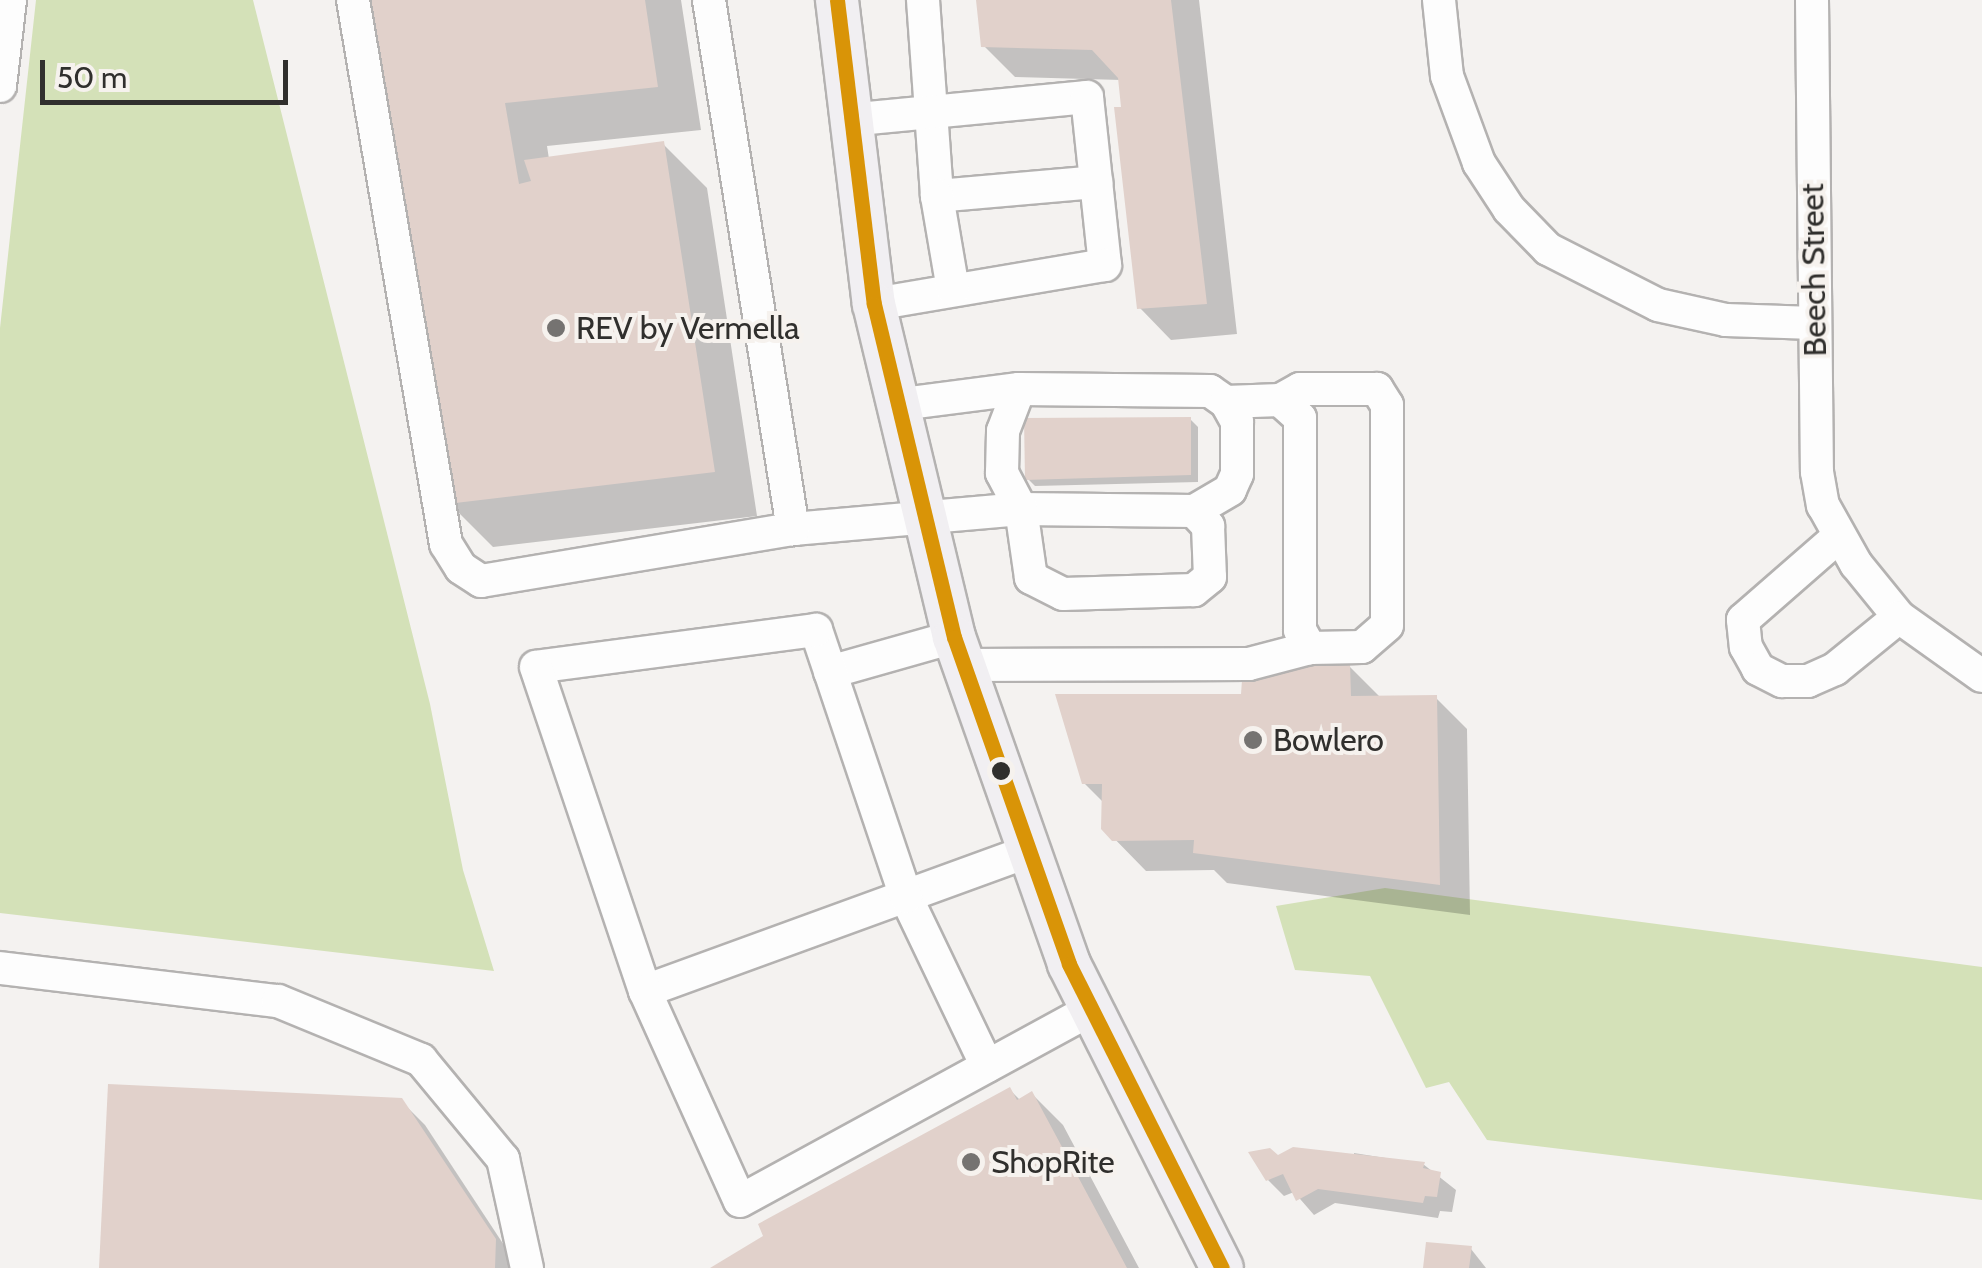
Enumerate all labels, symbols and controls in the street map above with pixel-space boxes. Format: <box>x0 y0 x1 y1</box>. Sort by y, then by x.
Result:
scale bar <box>45 40 292 102</box>
text: 50 m <box>57 59 127 96</box>
street label: Beech Street <box>1793 183 1835 357</box>
place label: REV by Vermella <box>576 309 800 347</box>
marker: REV by Vermella <box>545 317 567 339</box>
place label: Bowlero <box>1273 721 1384 759</box>
marker: Bowlero <box>1242 729 1264 751</box>
unlabelled marker <box>991 761 1011 781</box>
place label: ShopRite <box>991 1143 1115 1181</box>
marker: ShopRite <box>960 1151 982 1173</box>

